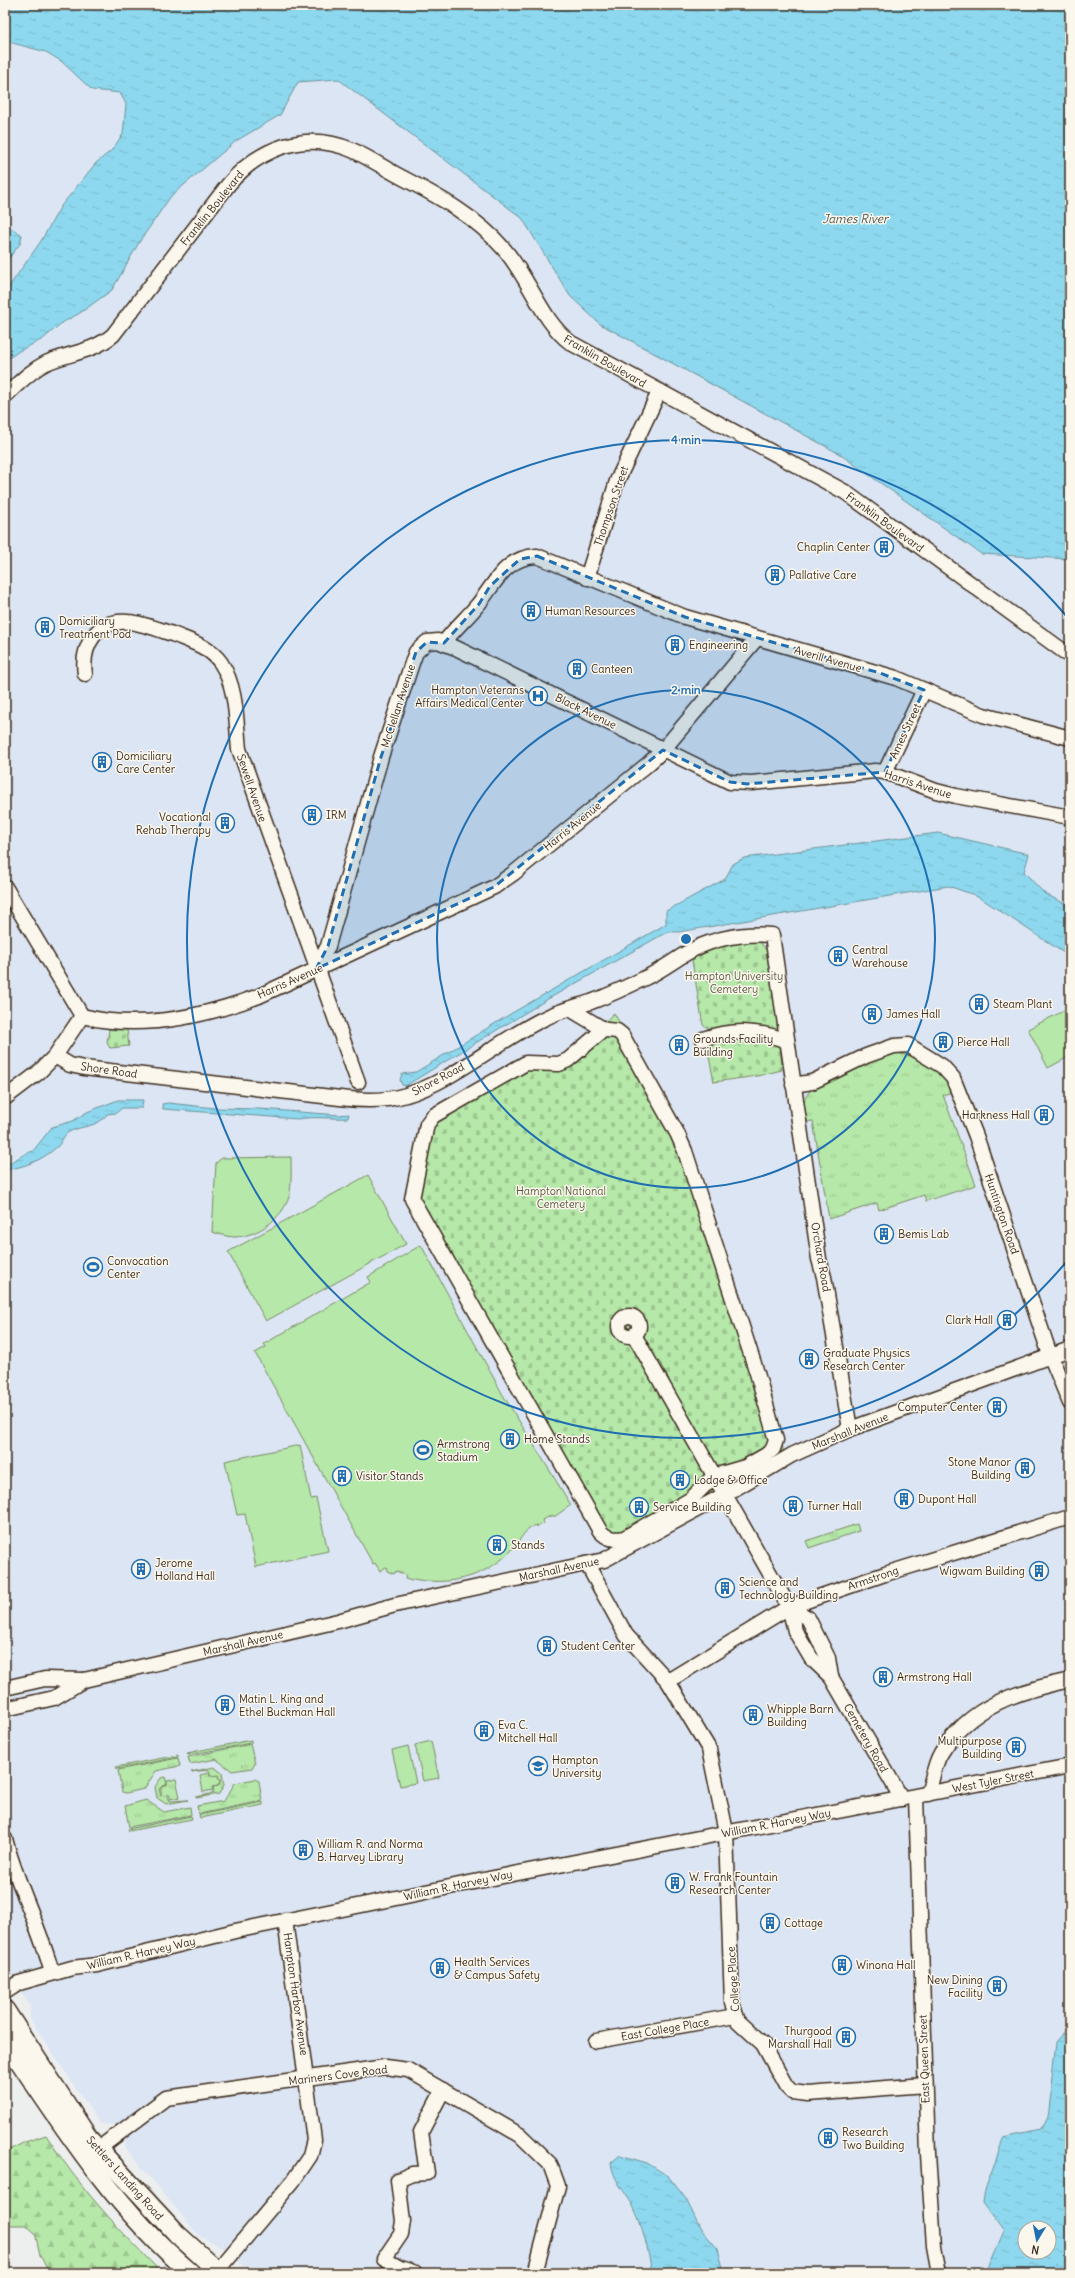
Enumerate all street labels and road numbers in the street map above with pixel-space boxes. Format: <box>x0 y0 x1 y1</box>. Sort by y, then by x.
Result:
street label: Franklin Boulevard <box>177 167 247 249</box>
street label: Franklin Boulevard <box>561 332 649 391</box>
street label: Thompson Street <box>591 464 631 548</box>
street label: Franklin Boulevard <box>843 489 927 555</box>
street label: Averill Avenue <box>793 643 863 675</box>
street label: McClellan Avenue <box>378 662 418 750</box>
street label: Black Avenue <box>553 690 619 732</box>
street label: Ames Street <box>886 701 924 761</box>
street label: Sewell Avenue <box>234 752 270 824</box>
street label: Harris Avenue <box>882 767 954 802</box>
street label: Harris Avenue <box>540 798 604 854</box>
street label: Harris Avenue <box>255 960 325 1002</box>
street label: Shore Road <box>80 1059 139 1081</box>
street label: Shore Road <box>409 1059 467 1099</box>
street label: Huntington Road <box>982 1172 1022 1256</box>
street label: Orchard Road <box>808 1221 834 1293</box>
street label: Marshall Avenue <box>810 1409 891 1453</box>
street label: Marshall Avenue <box>518 1554 600 1584</box>
street label: Armstrong <box>846 1563 900 1593</box>
street label: Marshall Avenue <box>202 1627 284 1659</box>
street label: Cemetery Road <box>841 1701 892 1775</box>
street label: West Tyler Street <box>951 1766 1035 1796</box>
street label: William R. Harvey Way <box>720 1806 832 1840</box>
street label: William R. Harvey Way <box>402 1867 514 1903</box>
street label: Hampton Harbor Avenue <box>280 1932 312 2056</box>
street label: William R. Harvey Way <box>85 1934 197 1972</box>
street label: College Place <box>724 1946 742 2012</box>
street label: East College Place <box>620 2014 710 2044</box>
street label: East Queen Street <box>915 2014 933 2104</box>
street label: Mariners Cove Road <box>288 2062 389 2088</box>
street label: Settlers Landing Road <box>84 2133 167 2223</box>

